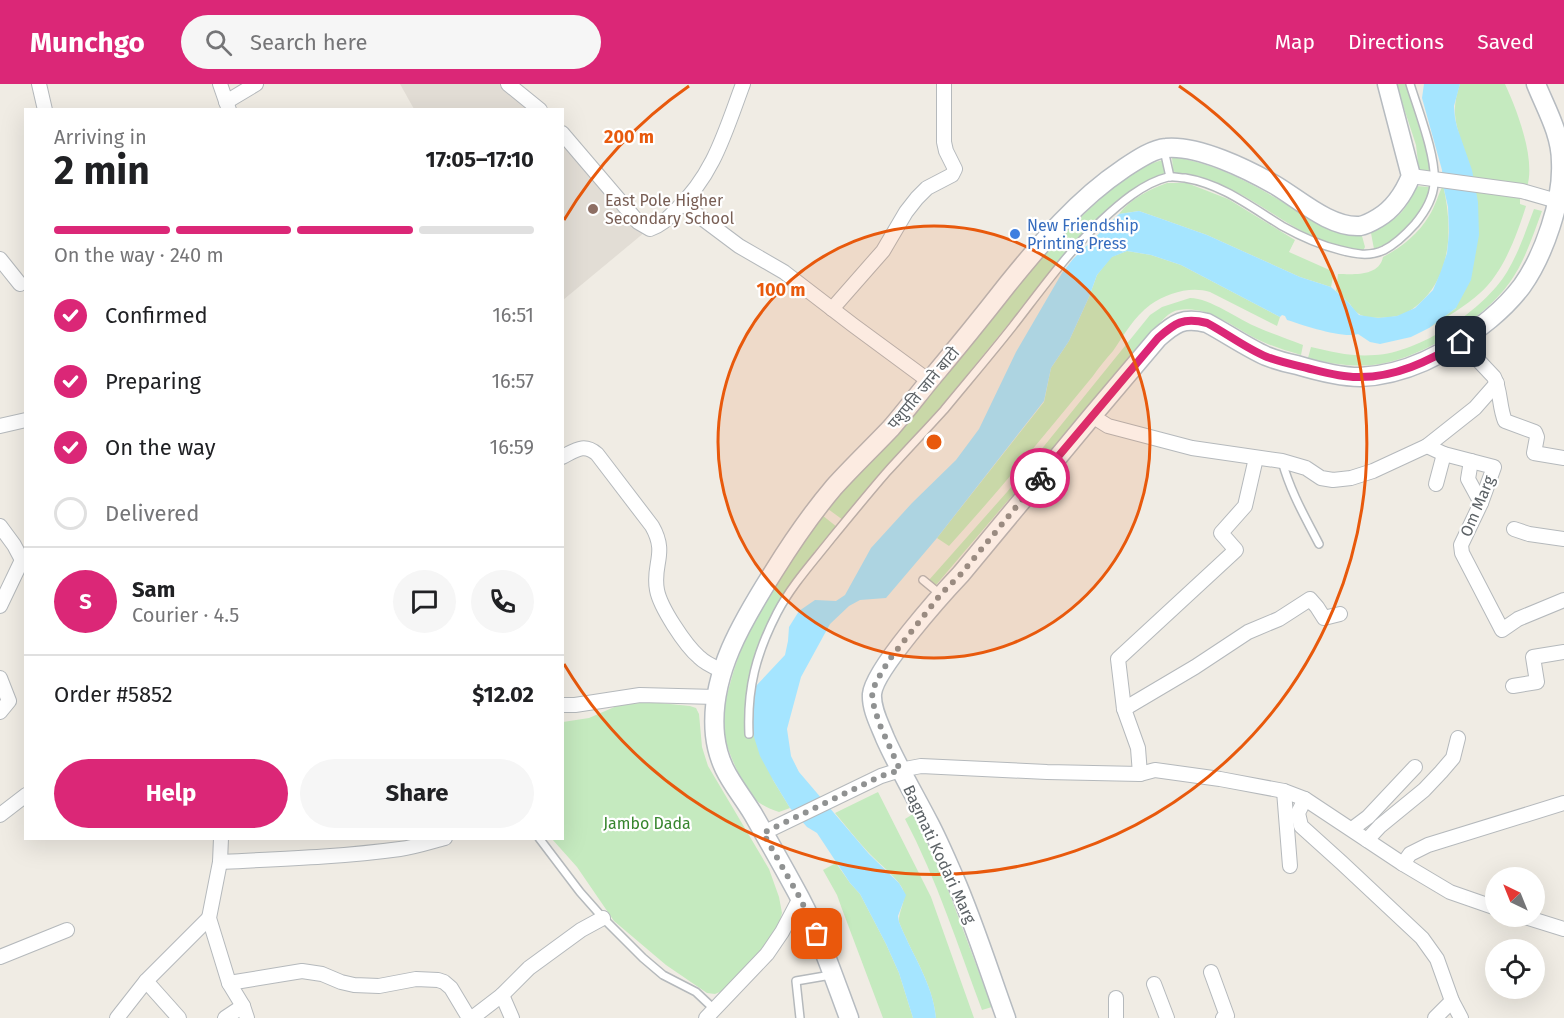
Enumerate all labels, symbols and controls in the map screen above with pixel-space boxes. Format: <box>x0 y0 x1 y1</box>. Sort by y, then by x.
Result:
search box <box>181 15 601 69</box>
text: Munchgo <box>30 26 145 59</box>
icon: search <box>202 26 235 59</box>
text: Search here <box>250 29 367 56</box>
text: Map <box>1275 29 1315 55</box>
text: Directions <box>1348 29 1444 55</box>
text: Saved <box>1477 29 1534 55</box>
text: Arriving in <box>54 125 147 149</box>
text: 200 m <box>604 126 654 148</box>
text: 17:05–17:10 <box>426 146 534 173</box>
text: 2 min <box>54 148 150 194</box>
place label: East Pole Higher Secondary School <box>605 191 734 228</box>
marker: East Pole Higher Secondary School <box>586 202 600 216</box>
place label: New Friendship Printing Press <box>1027 216 1139 253</box>
marker: New Friendship Printing Press <box>1008 227 1022 241</box>
text: On the way · 240 m <box>54 243 224 267</box>
text: 100 m <box>757 279 805 301</box>
icon: check <box>54 299 87 332</box>
text: Confirmed <box>105 302 208 329</box>
text: 16:51 <box>492 303 534 327</box>
pin <box>1435 316 1486 367</box>
icon: home <box>1444 325 1477 358</box>
street label: पशुपति जाने बाटो <box>884 343 964 434</box>
icon: check <box>54 365 87 398</box>
text: Preparing <box>105 368 201 395</box>
text: 16:57 <box>491 369 534 393</box>
icon: check <box>54 431 87 464</box>
centre of rings <box>924 432 944 452</box>
text: On the way <box>105 434 216 461</box>
text: 16:59 <box>490 435 534 459</box>
courier <box>1010 448 1070 508</box>
icon: bike <box>1024 462 1057 495</box>
street label: Om Marg <box>1456 472 1499 540</box>
text: Delivered <box>105 500 200 527</box>
button: chat <box>393 570 456 633</box>
button: phone <box>471 570 534 633</box>
text: Sam <box>132 576 175 603</box>
text: S <box>79 588 92 615</box>
text: Courier · 4.5 <box>132 603 239 627</box>
text: Order #5852 <box>54 681 173 708</box>
text: $12.02 <box>472 681 534 708</box>
button: Help <box>54 759 288 828</box>
button: Share <box>300 759 534 828</box>
street label: Bagmati Kodari Marg <box>899 782 980 927</box>
park label: Jambo Dada <box>603 814 691 833</box>
north arrow <box>1485 867 1545 927</box>
map controls <box>1485 867 1545 999</box>
pin <box>791 908 842 959</box>
icon: bag <box>800 917 833 950</box>
button: locate <box>1485 939 1545 999</box>

